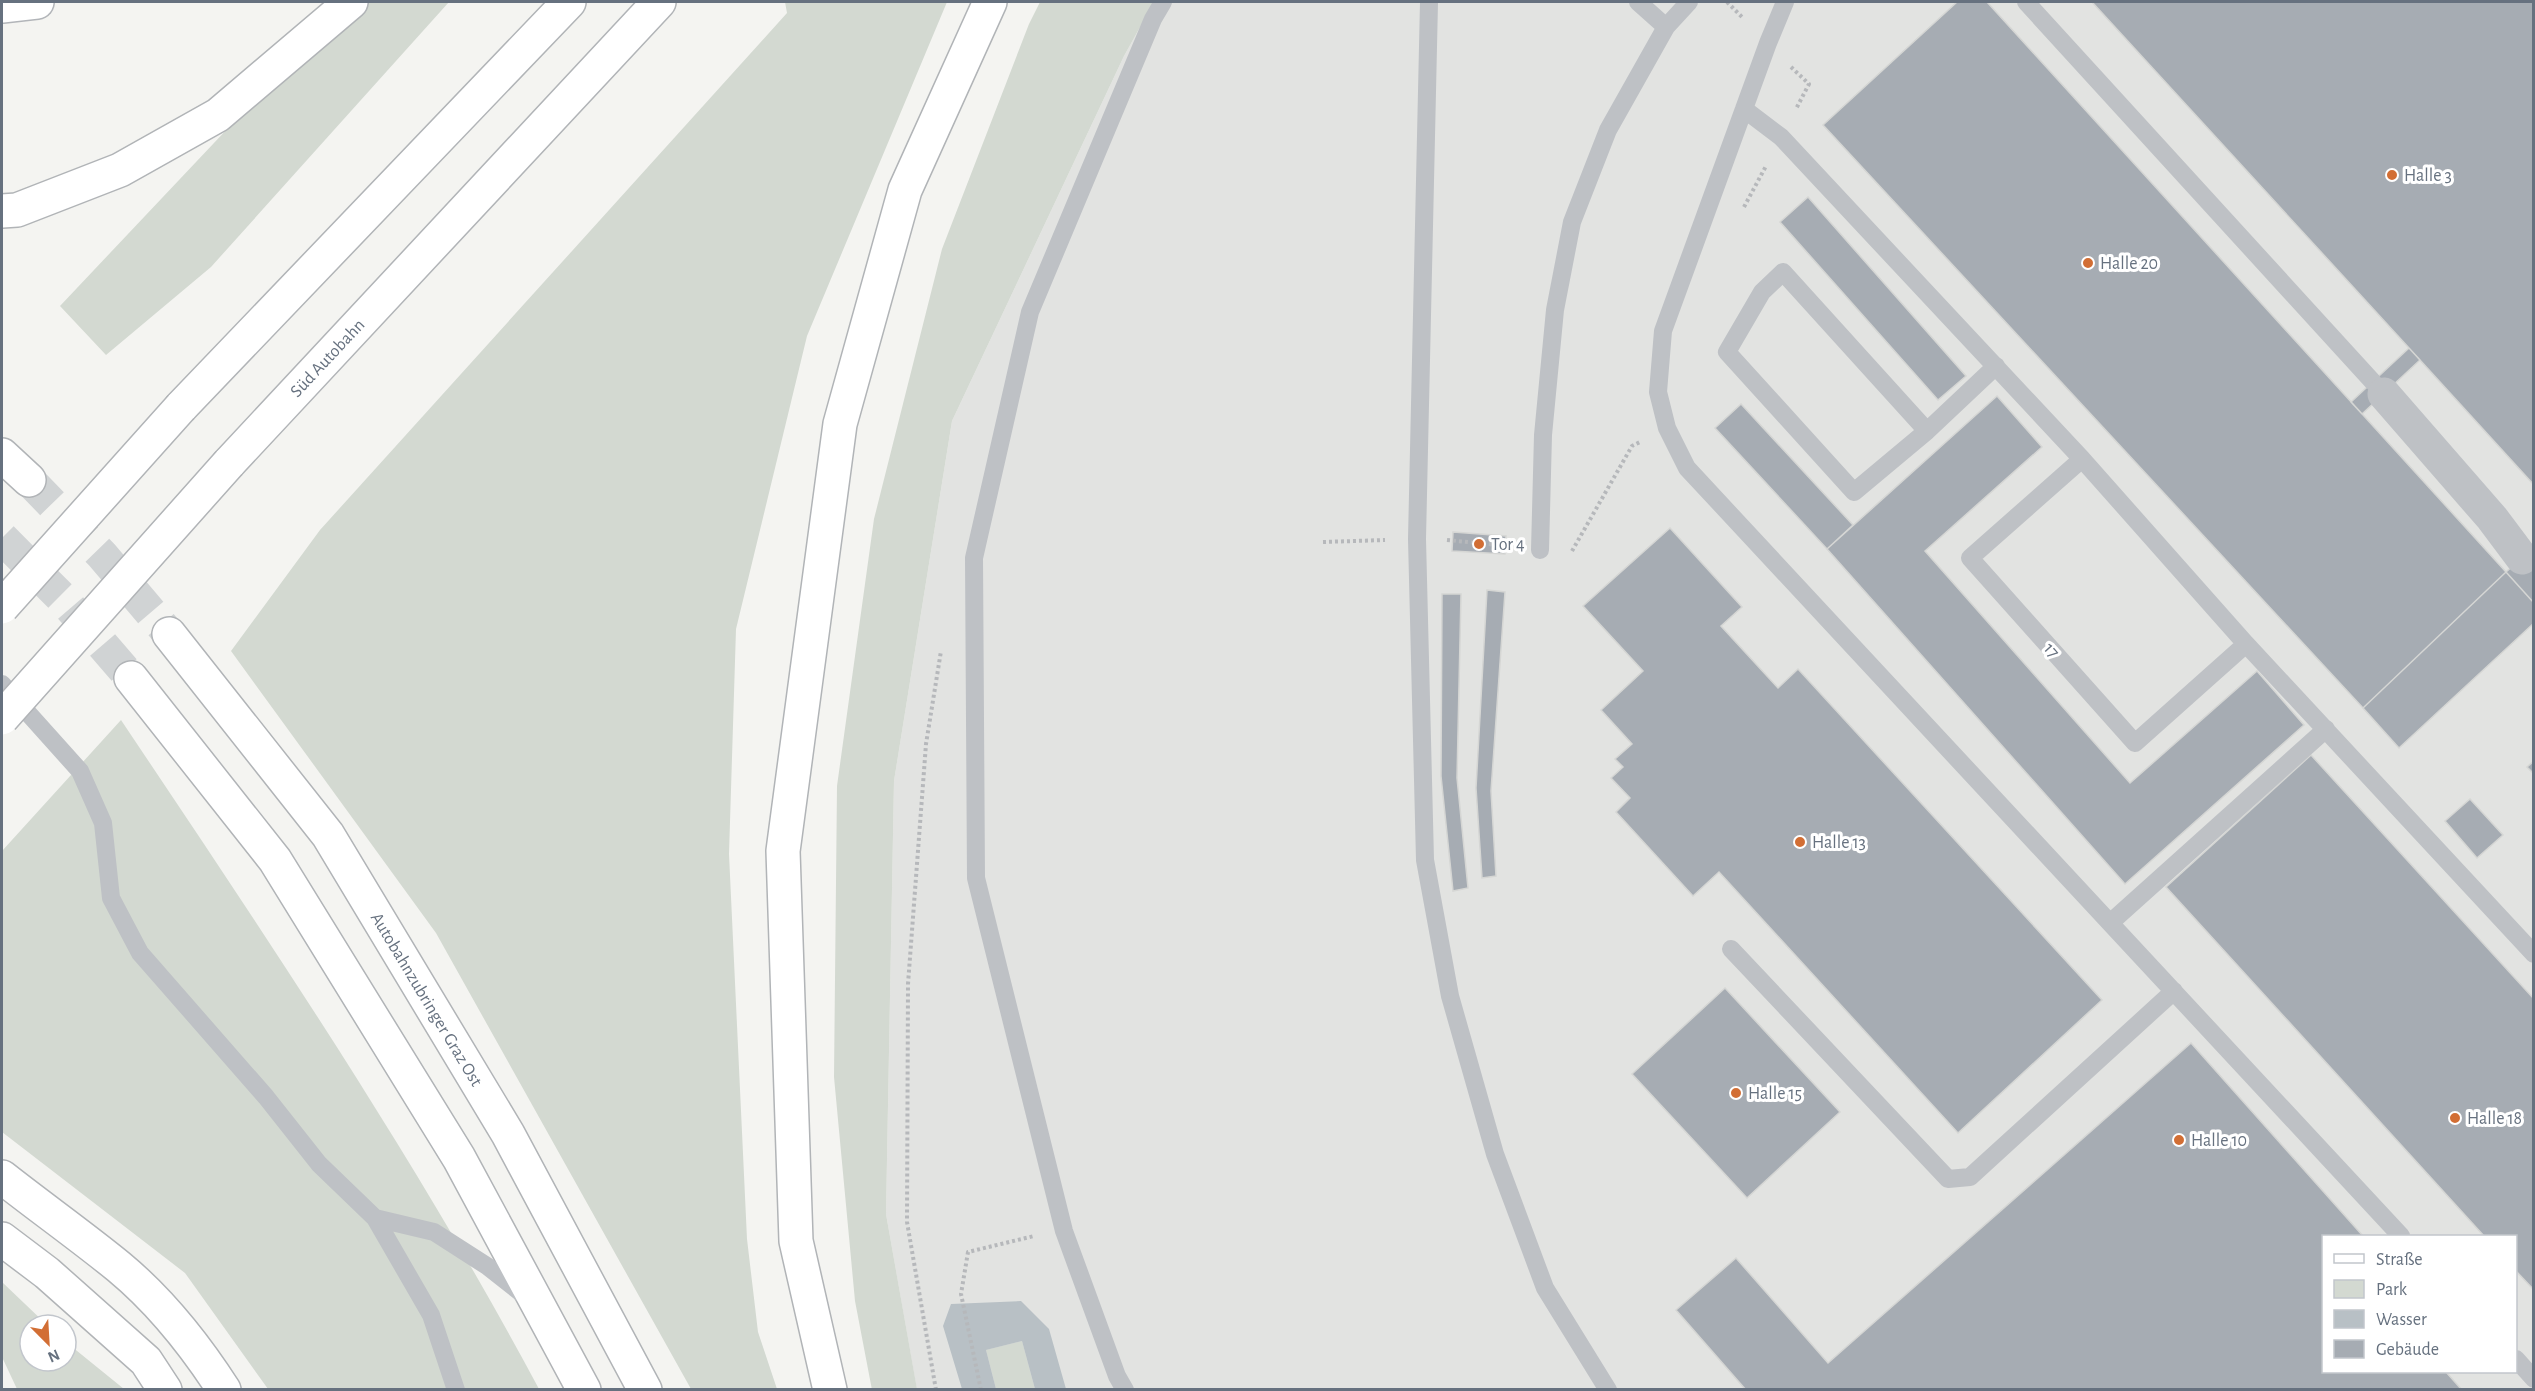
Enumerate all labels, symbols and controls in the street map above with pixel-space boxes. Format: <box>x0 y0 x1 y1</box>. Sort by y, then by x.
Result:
place label: Halle 3 <box>2404 167 2452 185</box>
marker: Halle 3 <box>2385 168 2399 182</box>
place label: Halle 20 <box>2100 255 2158 273</box>
marker: Halle 20 <box>2081 256 2095 270</box>
street label: Süd Autobahn <box>287 316 369 401</box>
place label: Tor 4 <box>1491 536 1525 554</box>
marker: Tor 4 <box>1472 537 1486 551</box>
street label: 17 <box>2040 640 2063 662</box>
place label: Halle 13 <box>1812 834 1866 852</box>
marker: Halle 13 <box>1793 835 1807 849</box>
street label: Autobahnzubringer Graz Ost <box>367 910 485 1090</box>
place label: Halle 15 <box>1748 1085 1802 1103</box>
marker: Halle 15 <box>1729 1086 1743 1100</box>
place label: Halle 18 <box>2467 1110 2522 1128</box>
marker: Halle 18 <box>2448 1111 2462 1125</box>
place label: Halle 10 <box>2191 1132 2247 1150</box>
marker: Halle 10 <box>2172 1133 2186 1147</box>
legend <box>2322 1235 2517 1373</box>
text: Straße <box>2376 1251 2422 1269</box>
text: Park <box>2376 1281 2408 1299</box>
text: Wasser <box>2376 1311 2427 1329</box>
north arrow <box>18 1313 78 1373</box>
text: Gebäude <box>2376 1341 2439 1359</box>
text: N <box>45 1346 62 1365</box>

